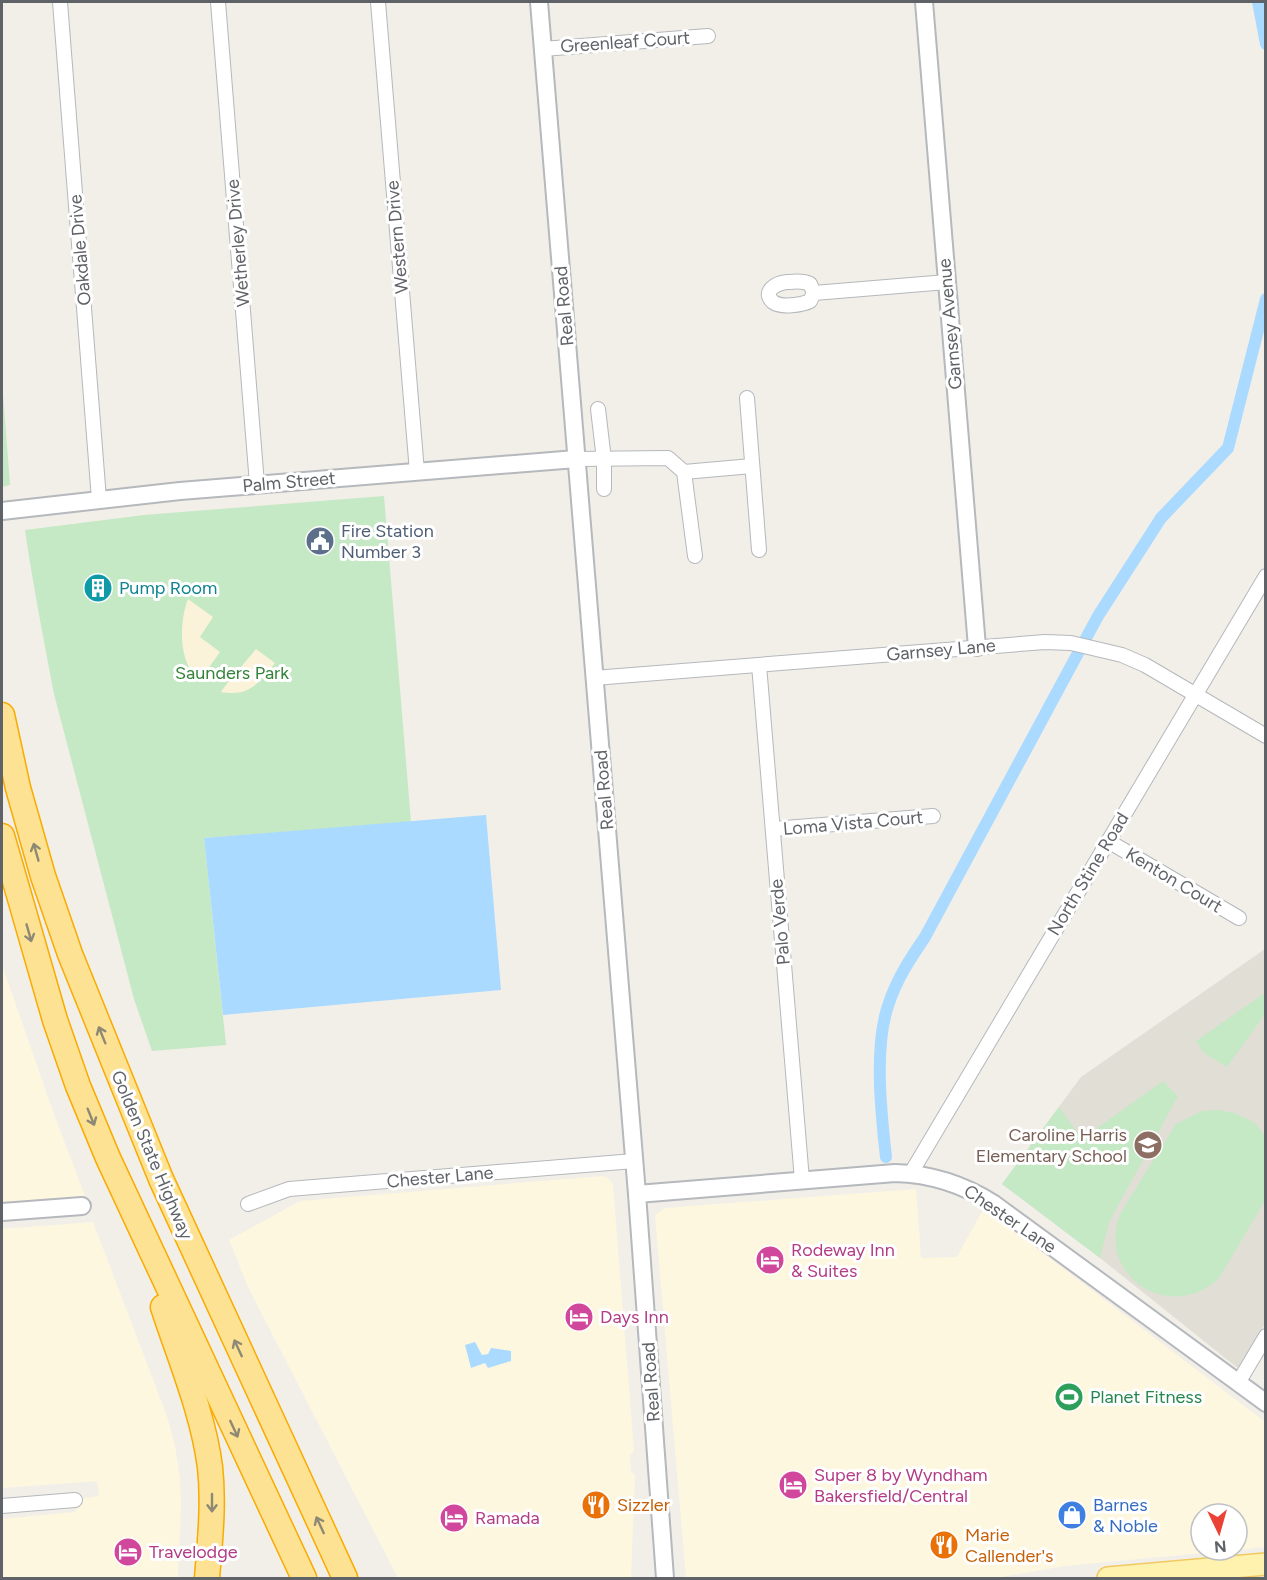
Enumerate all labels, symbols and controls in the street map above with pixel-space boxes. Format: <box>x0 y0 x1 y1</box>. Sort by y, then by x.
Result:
street label: Greenleaf Court <box>559 26 691 58</box>
street label: Wetherley Drive <box>221 178 255 308</box>
street label: Western Drive <box>381 179 413 295</box>
street label: Oakdale Drive <box>64 193 96 306</box>
street label: Garnsey Avenue <box>933 257 967 391</box>
street label: Real Road <box>550 265 578 347</box>
street label: Palm Street <box>241 467 337 497</box>
place label: Fire Station Number 3 <box>341 520 434 563</box>
public building icon: Fire Station Number 3 <box>304 525 336 557</box>
building icon: Pump Room <box>82 572 114 604</box>
place label: Pump Room <box>119 577 217 599</box>
street label: Garnsey Lane <box>886 634 997 666</box>
park label: Saunders Park <box>175 662 289 684</box>
street label: Real Road <box>590 749 618 831</box>
street label: Loma Vista Court <box>782 806 924 840</box>
street label: North Stine Road <box>1043 809 1133 939</box>
one-way arrow <box>30 842 41 861</box>
street label: Kenton Court <box>1122 843 1226 918</box>
street label: Palo Verde <box>765 878 795 966</box>
one-way arrow <box>24 923 35 942</box>
one-way arrow <box>96 1026 107 1044</box>
street label: Golden State Highway <box>106 1067 198 1243</box>
one-way arrow <box>86 1108 97 1126</box>
place label: Caroline Harris Elementary School <box>976 1124 1127 1167</box>
school or university icon: Caroline Harris Elementary School <box>1132 1129 1164 1161</box>
street label: Chester Lane <box>386 1161 494 1193</box>
street label: Chester Lane <box>960 1180 1061 1258</box>
place label: Rodeway Inn & Suites <box>791 1239 895 1282</box>
hotel icon: Rodeway Inn & Suites <box>754 1244 786 1276</box>
hotel icon: Days Inn <box>563 1301 595 1333</box>
place label: Days Inn <box>600 1306 669 1328</box>
one-way arrow <box>232 1340 244 1358</box>
street label: Real Road <box>637 1341 665 1423</box>
sports icon: Planet Fitness <box>1053 1381 1085 1413</box>
place label: Planet Fitness <box>1090 1386 1202 1408</box>
one-way arrow <box>229 1420 241 1438</box>
place label: Super 8 by Wyndham Bakersfield/Central <box>814 1464 988 1507</box>
hotel icon: Super 8 by Wyndham Bakersfield/Central <box>777 1469 809 1501</box>
restaurant icon: Sizzler <box>580 1489 612 1521</box>
one-way arrow <box>206 1493 218 1513</box>
place label: Sizzler <box>617 1494 670 1516</box>
place label: Barnes & Noble <box>1093 1494 1158 1537</box>
shop icon: Barnes & Noble <box>1056 1499 1088 1531</box>
hotel icon: Ramada <box>438 1502 470 1534</box>
north arrow <box>1189 1502 1249 1562</box>
place label: Ramada <box>475 1507 540 1529</box>
one-way arrow <box>314 1517 326 1535</box>
place label: Marie Callender's <box>965 1524 1053 1567</box>
restaurant icon: Marie Callender's <box>928 1529 960 1561</box>
hotel icon: Travelodge <box>112 1536 144 1568</box>
text: N <box>1213 1536 1227 1556</box>
place label: Travelodge <box>149 1541 238 1563</box>

